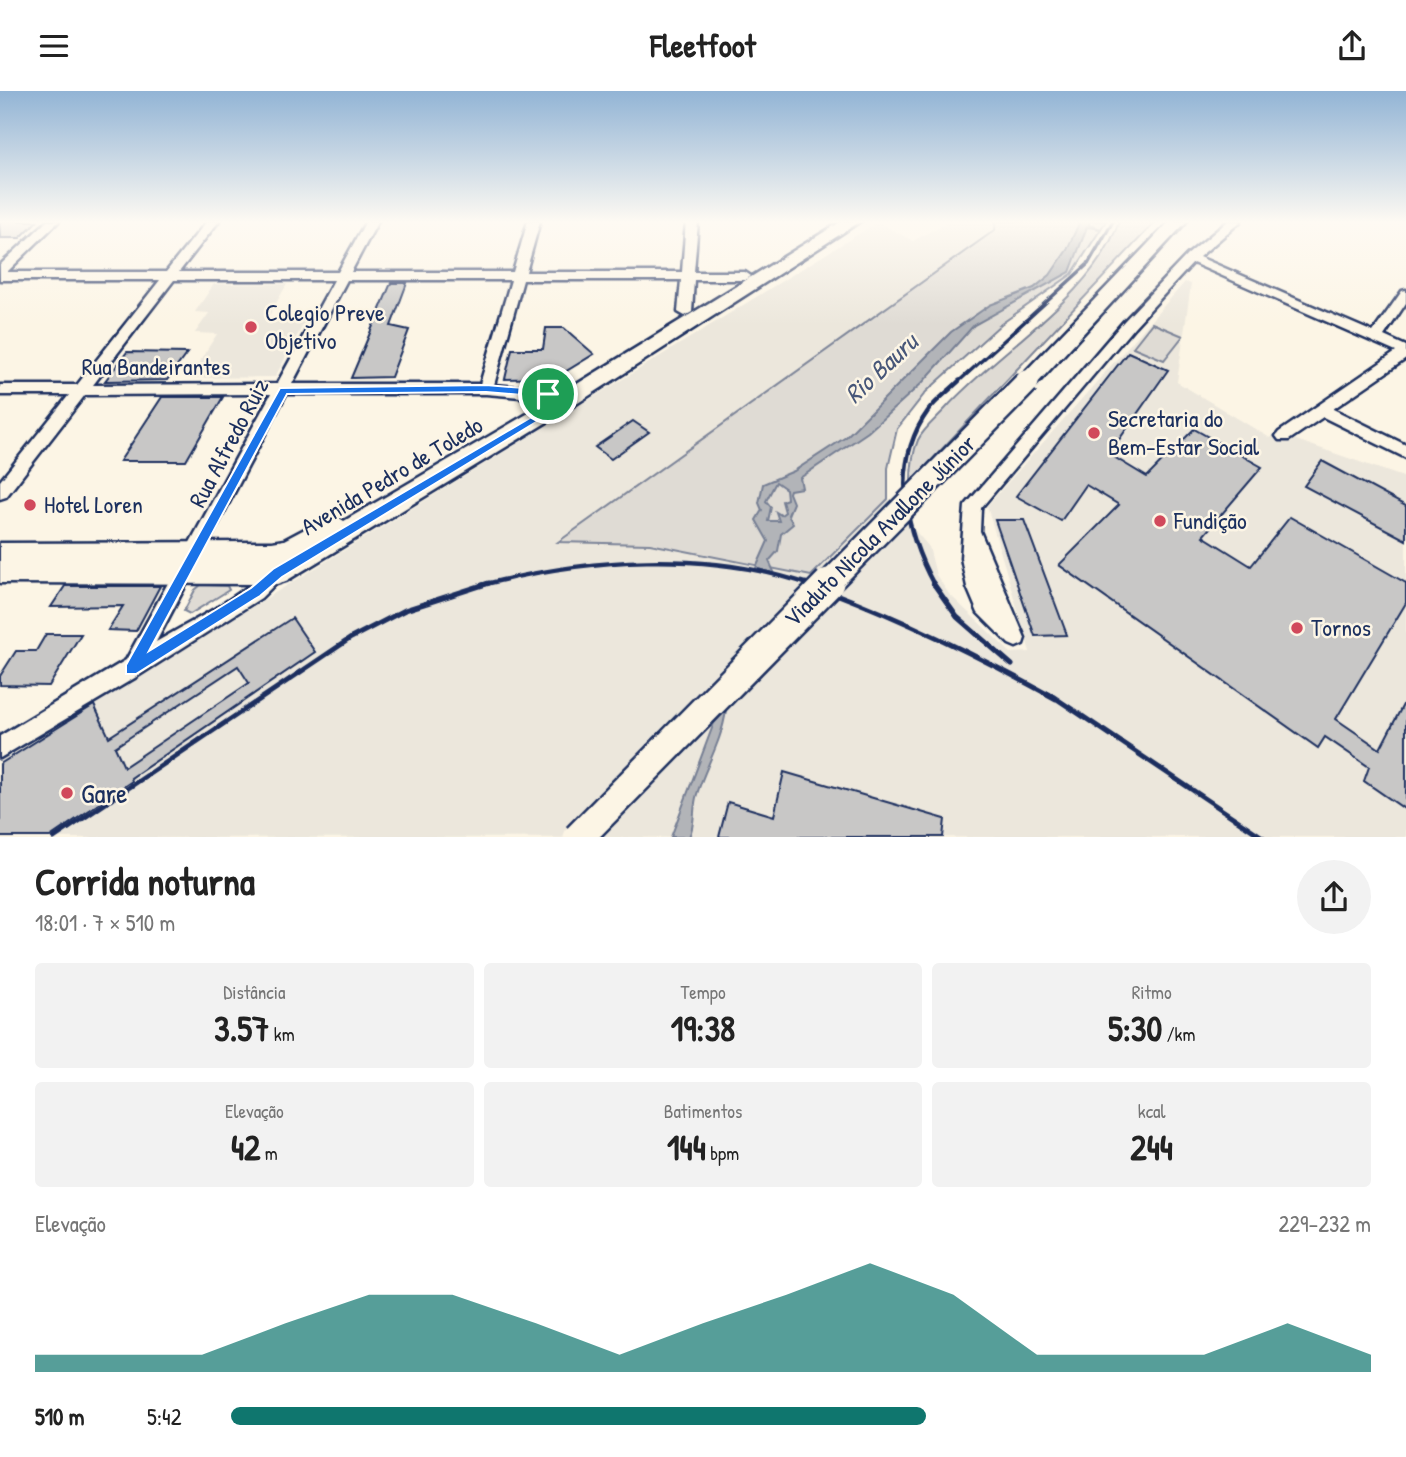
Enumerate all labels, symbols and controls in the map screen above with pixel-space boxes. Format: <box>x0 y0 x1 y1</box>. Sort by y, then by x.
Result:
text: Fleetfoot <box>650 24 756 67</box>
icon: menu <box>35 27 73 65</box>
icon: share <box>1333 27 1371 65</box>
place label: Colegio Preve Objetivo <box>265 296 385 356</box>
marker: Colegio Preve Objetivo <box>243 319 259 335</box>
water label: Rio Bauru <box>836 323 927 411</box>
street label: Rua Bandeirantes <box>82 350 230 382</box>
pin <box>518 364 578 424</box>
street label: Rua Alfredo Ruiz <box>181 372 275 513</box>
icon: arrive <box>529 375 567 413</box>
place label: Secretaria do Bem-Estar Social <box>1108 402 1260 462</box>
street label: Avenida Pedro de Toledo <box>295 408 489 542</box>
marker: Secretaria do Bem-Estar Social <box>1086 425 1102 441</box>
street label: Viaduto Nicola Avallone Júnior <box>776 427 982 633</box>
place label: Hotel Loren <box>44 488 143 520</box>
marker: Hotel Loren <box>22 497 38 513</box>
place label: Fundição <box>1173 504 1247 536</box>
marker: Fundição <box>1152 513 1168 529</box>
place label: Tornos <box>1311 611 1371 643</box>
marker: Tornos <box>1289 620 1305 636</box>
place label: Gare <box>81 774 127 812</box>
marker: Gare <box>59 785 75 801</box>
text: Corrida noturna <box>35 855 255 907</box>
button: share <box>1297 860 1371 934</box>
text: 18:01 · 7 × 510 m <box>35 907 175 938</box>
text: Distância <box>223 979 285 1005</box>
text: Tempo <box>680 979 726 1005</box>
text: Ritmo <box>1132 979 1172 1005</box>
text: 3.57 <box>214 1005 269 1052</box>
text: 19:38 <box>671 1005 735 1052</box>
text: 5:30 <box>1108 1005 1162 1052</box>
text: km <box>269 1021 295 1047</box>
text: /km <box>1162 1021 1195 1047</box>
text: Elevação <box>225 1098 284 1124</box>
text: Batimentos <box>664 1098 742 1124</box>
text: kcal <box>1138 1098 1166 1124</box>
text: 42 <box>231 1124 260 1171</box>
text: 144 <box>667 1124 706 1171</box>
text: 244 <box>1130 1124 1173 1171</box>
text: m <box>260 1140 278 1166</box>
text: bpm <box>706 1140 739 1166</box>
text: Elevação <box>35 1208 106 1239</box>
text: 229–232 m <box>1279 1208 1371 1239</box>
text: 510 m <box>35 1401 84 1432</box>
text: 5:42 <box>147 1401 181 1432</box>

